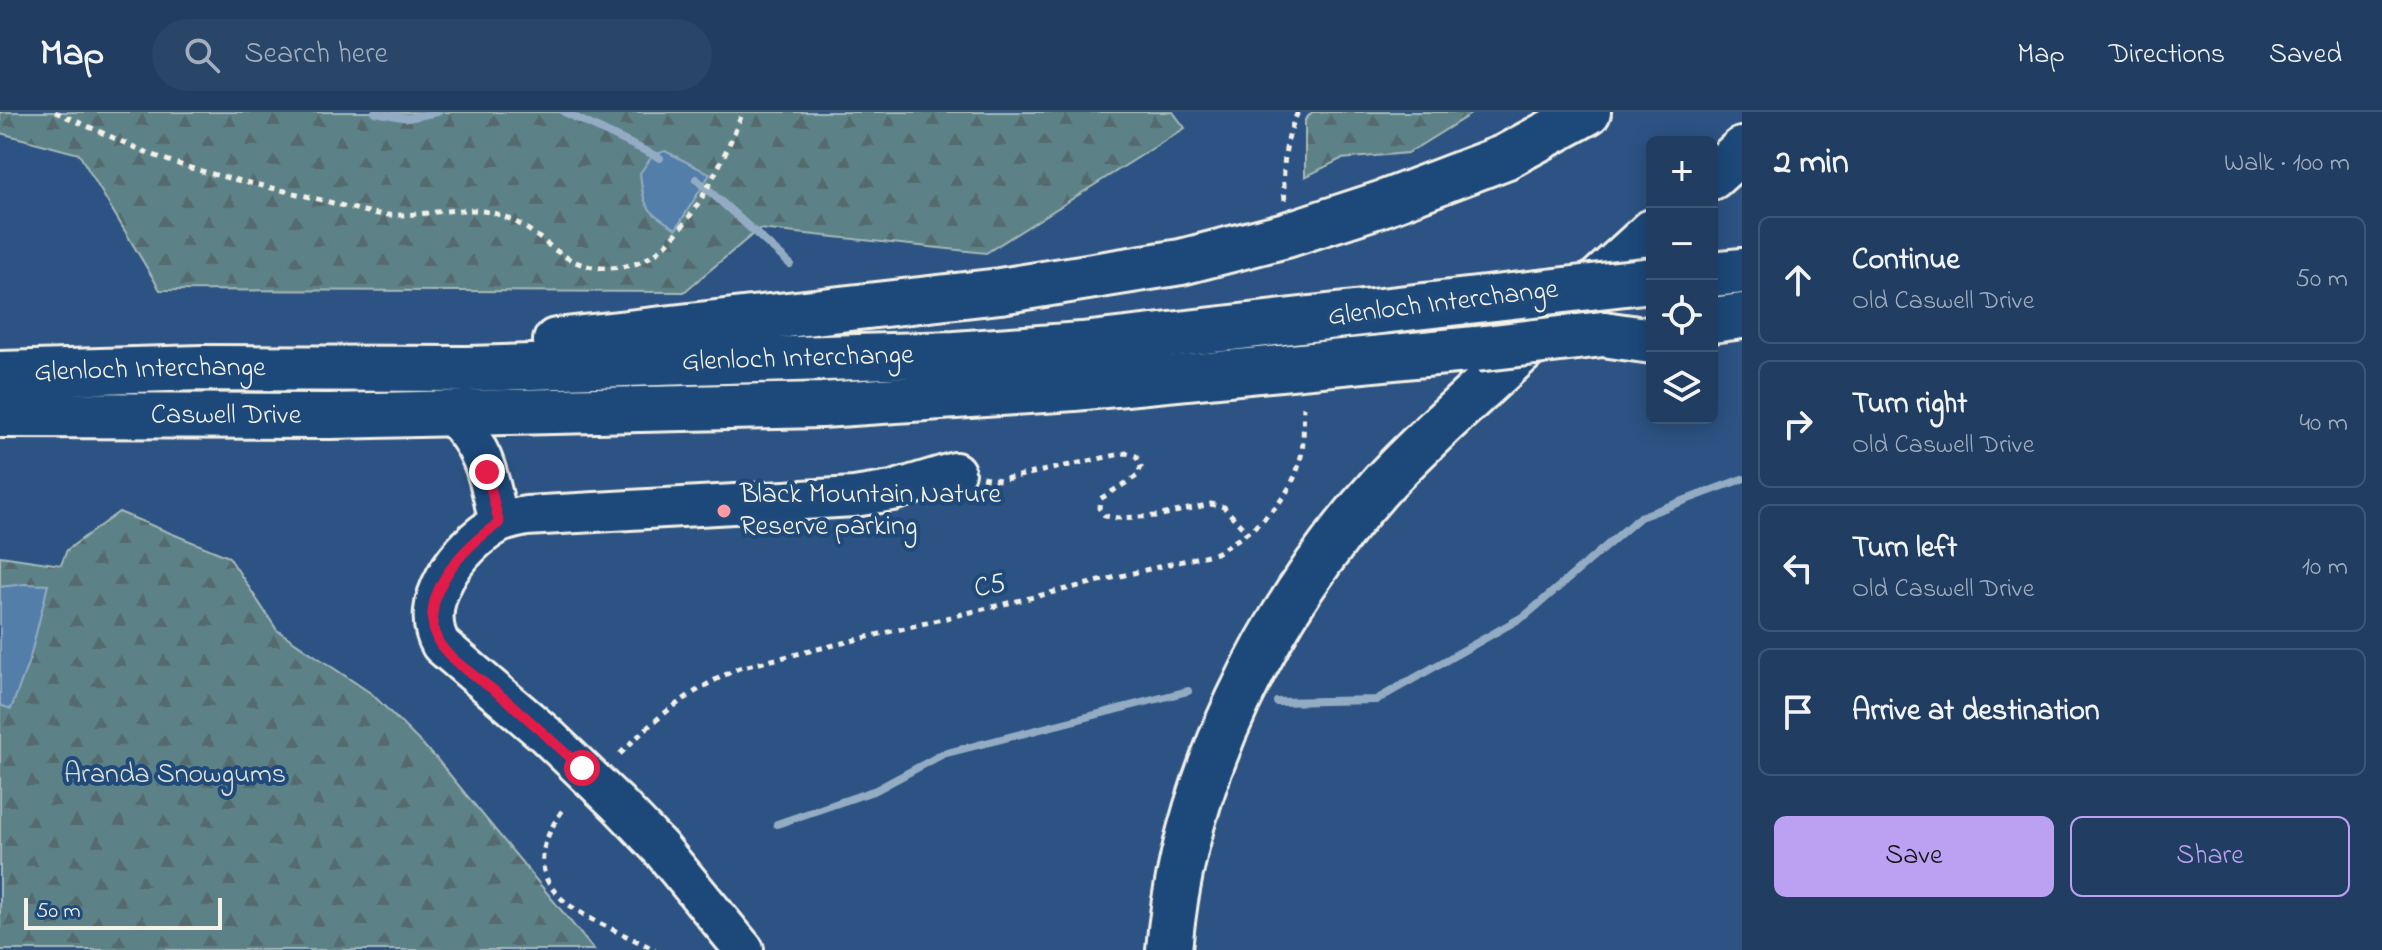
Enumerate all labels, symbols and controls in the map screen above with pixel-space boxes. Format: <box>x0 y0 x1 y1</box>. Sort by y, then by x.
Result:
search box <box>152 19 712 91</box>
text: Map <box>40 27 104 83</box>
icon: search <box>180 33 224 77</box>
text: Search here <box>244 33 388 77</box>
text: Map <box>2017 35 2065 76</box>
text: Directions <box>2109 35 2225 76</box>
text: Saved <box>2269 35 2342 76</box>
map controls <box>1646 136 1718 424</box>
button: + <box>1646 136 1718 208</box>
text: 2 min <box>1774 139 1849 189</box>
text: Walk · 100 m <box>2224 145 2350 183</box>
button: − <box>1646 208 1718 280</box>
text: Continue <box>1852 239 1960 283</box>
icon: ahead <box>1776 258 1820 302</box>
text: 50 m <box>2295 261 2348 299</box>
street label: Glenloch Interchange <box>1326 269 1561 338</box>
button: locate <box>1646 280 1718 352</box>
text: Old Caswell Drive <box>1852 283 2034 321</box>
street label: Glenloch Interchange <box>681 335 915 383</box>
street label: Glenloch Interchange <box>34 347 266 393</box>
button: layers <box>1646 352 1718 424</box>
text: Turn right <box>1852 383 1967 427</box>
street label: Caswell Drive <box>151 395 302 436</box>
icon: right <box>1776 402 1820 446</box>
text: 40 m <box>2299 405 2348 443</box>
text: Old Caswell Drive <box>1852 427 2034 465</box>
route end <box>469 454 505 490</box>
place label: Black Mountain Nature Reserve parking <box>739 475 1001 548</box>
marker: Black Mountain Nature Reserve parking <box>715 502 733 520</box>
text: Turn left <box>1852 527 1957 571</box>
icon: left <box>1776 546 1820 590</box>
text: 10 m <box>2302 549 2348 587</box>
street label: C5 <box>970 563 1010 611</box>
text: Old Caswell Drive <box>1852 571 2034 609</box>
icon: arrive <box>1776 690 1820 734</box>
text: Arrive at destination <box>1852 690 2100 734</box>
route start <box>564 750 600 786</box>
park label: Aranda Snowgums <box>64 755 286 796</box>
button: Save <box>1774 816 2054 897</box>
button: Share <box>2070 816 2350 897</box>
scale bar <box>24 894 222 930</box>
text: 50 m <box>36 896 81 928</box>

